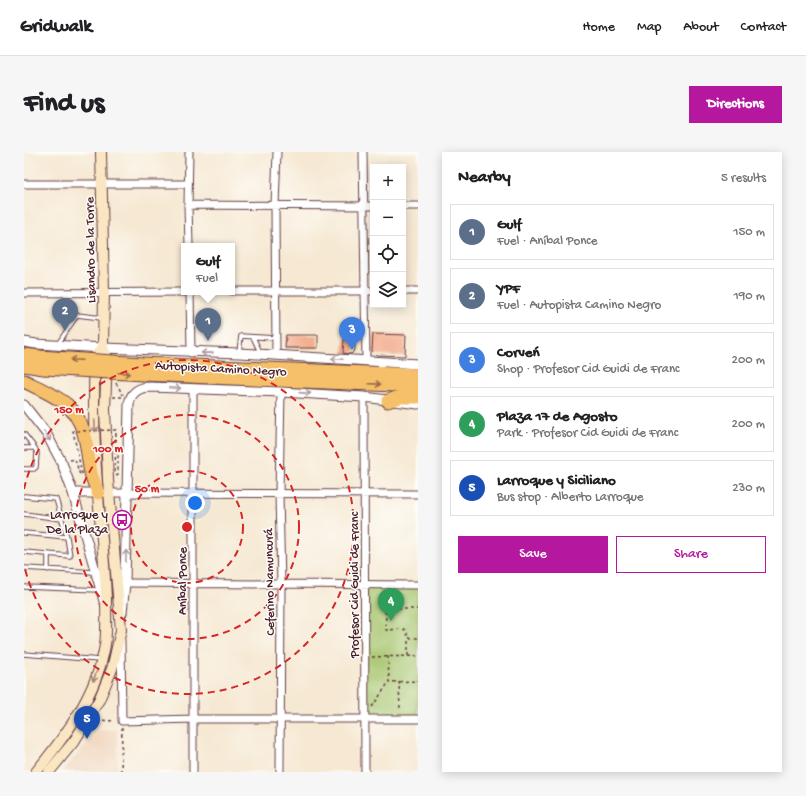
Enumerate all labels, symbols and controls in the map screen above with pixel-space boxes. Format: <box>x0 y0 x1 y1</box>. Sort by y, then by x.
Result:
text: Gridwalk <box>20 16 92 39</box>
text: Home <box>583 19 615 36</box>
text: Map <box>637 19 661 36</box>
text: About <box>683 19 719 36</box>
text: Contact <box>741 19 786 36</box>
button: Directions <box>689 86 782 123</box>
text: Find us <box>24 88 104 121</box>
map controls <box>370 164 406 308</box>
button: + <box>370 164 406 200</box>
text: Nearby <box>458 168 511 188</box>
text: 5 results <box>721 171 766 186</box>
street label: Lisandro de la Torre <box>83 197 100 303</box>
button: − <box>370 200 406 236</box>
text: Gulf <box>497 216 521 234</box>
text: 1 <box>469 225 475 240</box>
text: 150 m <box>733 225 765 240</box>
text: Fuel · Aníbal Ponce <box>497 234 597 249</box>
button: locate <box>370 236 406 272</box>
popup <box>181 243 235 295</box>
text: Gulf <box>196 253 220 271</box>
text: Fuel <box>196 271 218 286</box>
button: layers <box>370 272 406 308</box>
text: YPF <box>497 280 520 298</box>
text: 2 <box>469 289 475 304</box>
text: 190 m <box>734 289 765 304</box>
pin: 2 <box>52 298 78 331</box>
text: Fuel · Autopista Camino Negro <box>497 298 661 313</box>
pin: 1 <box>195 308 221 341</box>
pin: 3 <box>339 317 365 350</box>
text: Corveń <box>497 344 540 362</box>
one-way arrow <box>201 349 214 357</box>
text: 3 <box>469 353 475 368</box>
text: 200 m <box>732 353 765 368</box>
one-way arrow <box>331 355 344 363</box>
one-way arrow <box>70 356 83 363</box>
street label: Autopista Camino Negro <box>155 359 287 380</box>
text: Shop · Profesor Cid Guidi de Franc <box>497 362 680 377</box>
one-way arrow <box>117 369 130 376</box>
one-way arrow <box>368 380 381 388</box>
one-way arrow <box>168 384 181 392</box>
one-way arrow <box>298 390 311 397</box>
text: 150 m <box>53 404 84 418</box>
text: Plaza 17 de Agosto <box>497 408 618 426</box>
text: 4 <box>469 417 475 432</box>
text: 200 m <box>732 417 765 432</box>
one-way arrow <box>91 419 98 432</box>
text: Park · Profesor Cid Guidi de Franc <box>497 426 678 441</box>
one-way arrow <box>44 430 52 442</box>
text: 100 m <box>92 443 123 457</box>
text: Larroque y Siciliano <box>497 472 616 490</box>
text: 5 <box>469 481 475 496</box>
text: 230 m <box>732 481 765 496</box>
text: 50 m <box>135 483 160 497</box>
text: Bus stop · Alberto Larroque <box>497 490 643 505</box>
your location <box>185 493 205 513</box>
place label: Larroque y De la Plaza <box>45 508 109 538</box>
bus stop icon: Larroque y De la Plaza <box>111 509 133 531</box>
street label: Profesor Cid Guidi de Franc <box>348 511 363 659</box>
centre of rings <box>180 520 194 534</box>
street label: Ceferino Namuncurá <box>262 527 279 636</box>
button: Save <box>458 536 608 573</box>
button: Share <box>616 536 766 573</box>
street label: Aníbal Ponce <box>176 547 191 615</box>
one-way arrow <box>122 550 130 563</box>
pin: 4 <box>378 588 404 621</box>
one-way arrow <box>91 670 99 682</box>
pin: 5 <box>74 706 100 739</box>

